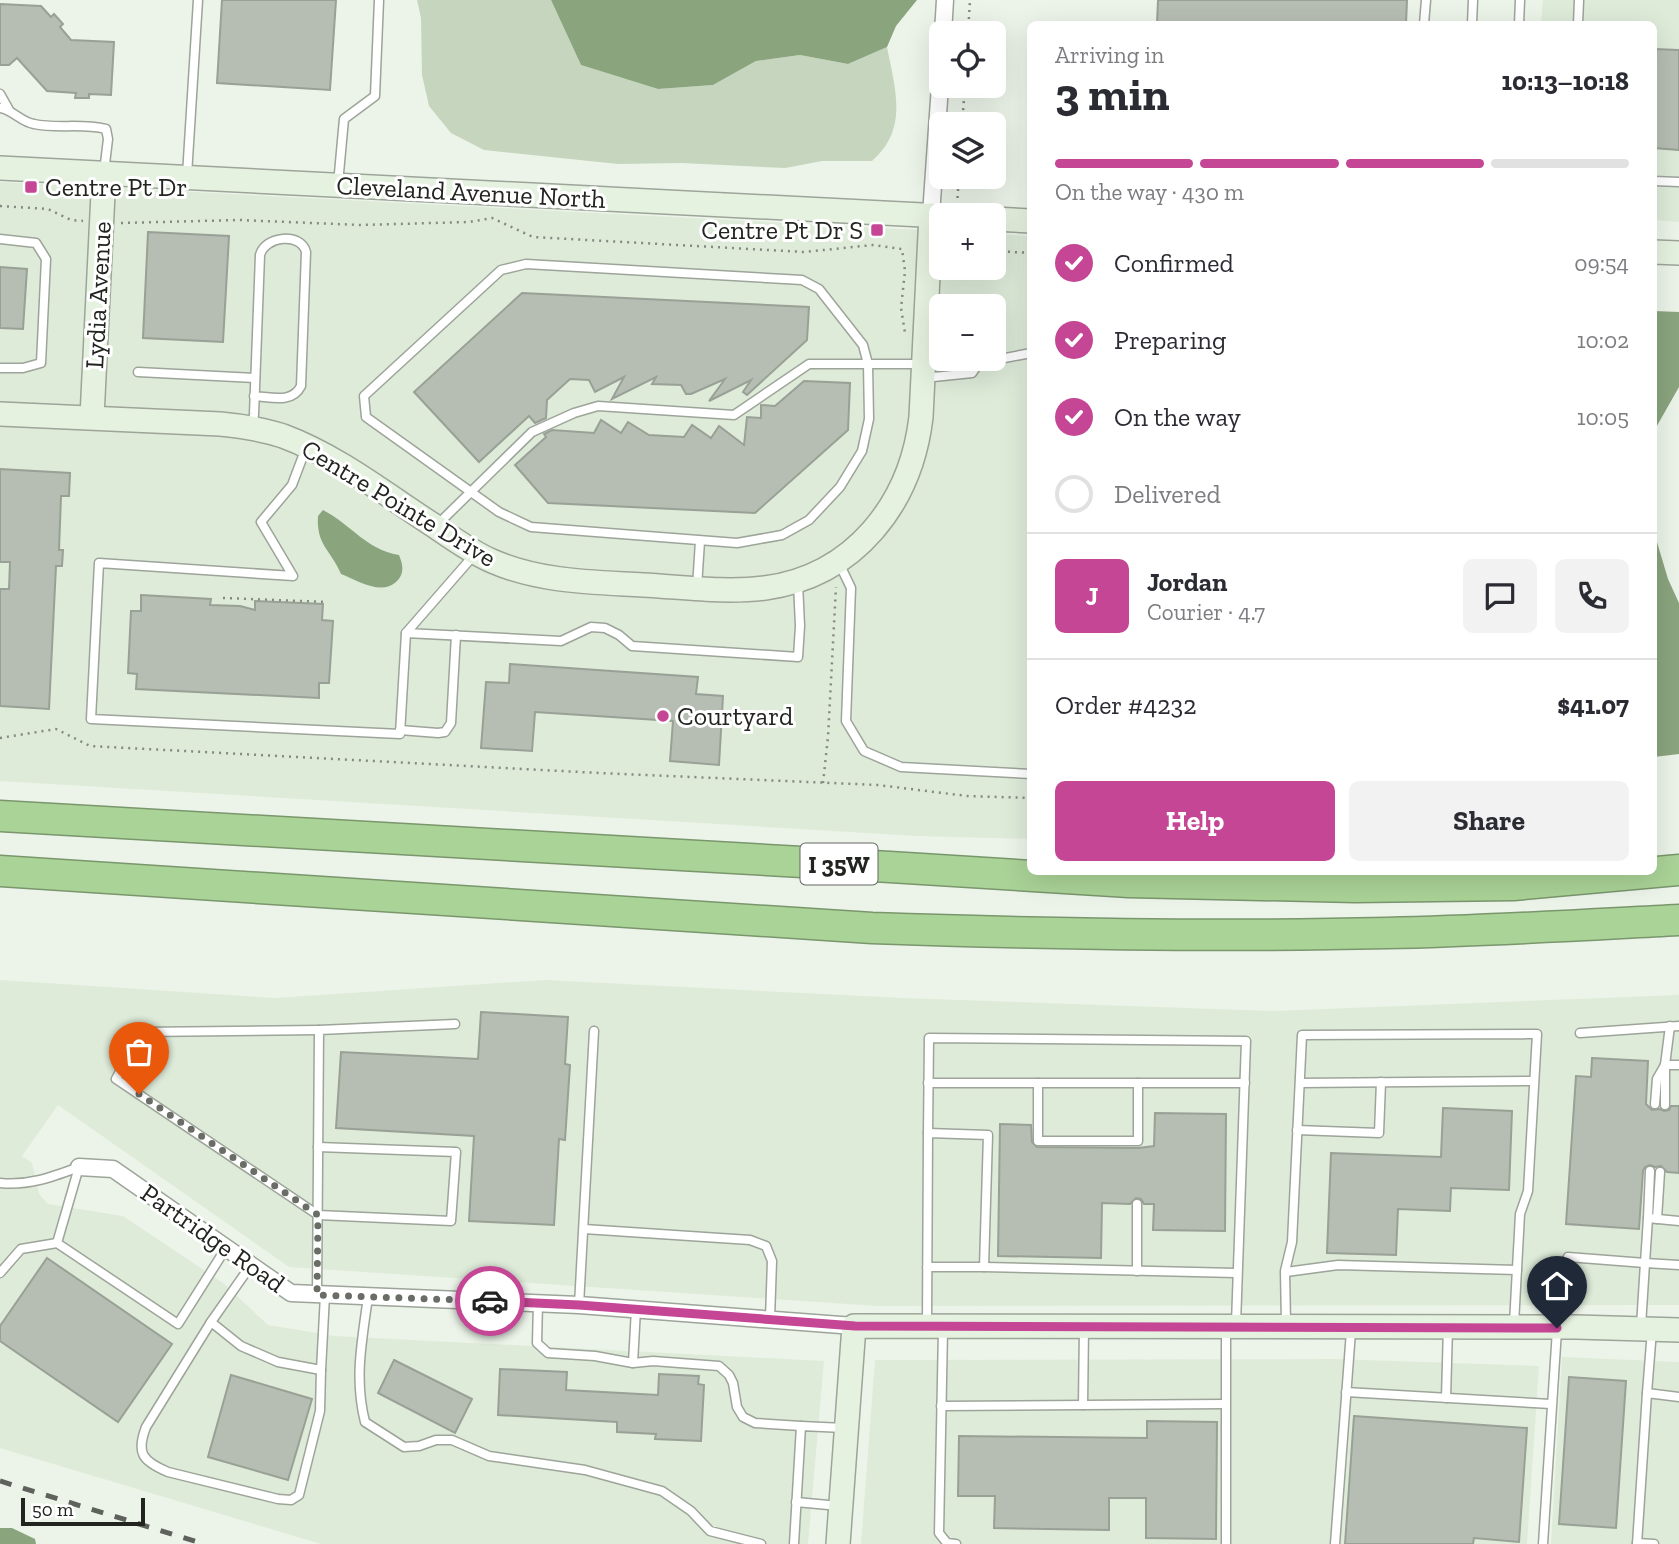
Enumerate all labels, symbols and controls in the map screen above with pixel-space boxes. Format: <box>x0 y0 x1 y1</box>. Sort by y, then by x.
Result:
map controls <box>929 21 1006 371</box>
button: locate <box>929 21 1006 98</box>
text: Arriving in <box>1055 41 1164 69</box>
text: 10:13–10:18 <box>1501 65 1629 97</box>
text: 3 min <box>1055 67 1169 122</box>
button: layers <box>929 112 1006 189</box>
street label: Cleveland Avenue North <box>336 169 607 215</box>
place label: Centre Pt Dr <box>45 171 187 203</box>
text: On the way · 430 m <box>1055 178 1244 206</box>
marker: Centre Pt Dr <box>23 179 39 195</box>
button: + <box>929 203 1006 280</box>
place label: Centre Pt Dr S <box>701 214 863 246</box>
street label: Lydia Avenue <box>78 220 118 370</box>
marker: Centre Pt Dr S <box>869 222 885 238</box>
icon: check <box>1055 244 1093 282</box>
text: Confirmed <box>1114 247 1234 279</box>
text: 09:54 <box>1574 249 1629 277</box>
button: − <box>929 294 1006 371</box>
icon: check <box>1055 321 1093 359</box>
text: Preparing <box>1114 324 1226 356</box>
text: 10:02 <box>1577 326 1629 354</box>
icon: check <box>1055 398 1093 436</box>
text: On the way <box>1114 401 1241 433</box>
text: 10:05 <box>1577 403 1629 431</box>
street label: Centre Pointe Drive <box>296 432 502 574</box>
text: Delivered <box>1114 478 1221 510</box>
button: chat <box>1463 559 1537 633</box>
button: phone <box>1555 559 1629 633</box>
text: Jordan <box>1147 566 1227 598</box>
text: J <box>1086 580 1098 612</box>
text: Courier · 4.7 <box>1147 598 1265 626</box>
text: Order #4232 <box>1055 689 1197 721</box>
text: $41.07 <box>1557 689 1629 721</box>
place label: Courtyard <box>677 700 793 732</box>
marker: Courtyard <box>655 708 671 724</box>
button: Help <box>1055 781 1335 861</box>
button: Share <box>1349 781 1629 861</box>
road number: I 35W <box>800 844 878 884</box>
pin <box>109 1022 169 1094</box>
icon: bag <box>120 1033 158 1071</box>
street label: Partridge Road <box>135 1177 291 1299</box>
pin <box>1527 1256 1587 1328</box>
courier <box>455 1266 525 1336</box>
icon: home <box>1538 1267 1576 1305</box>
icon: car <box>471 1282 509 1320</box>
scale bar <box>21 1495 145 1527</box>
text: 50 m <box>32 1498 73 1521</box>

